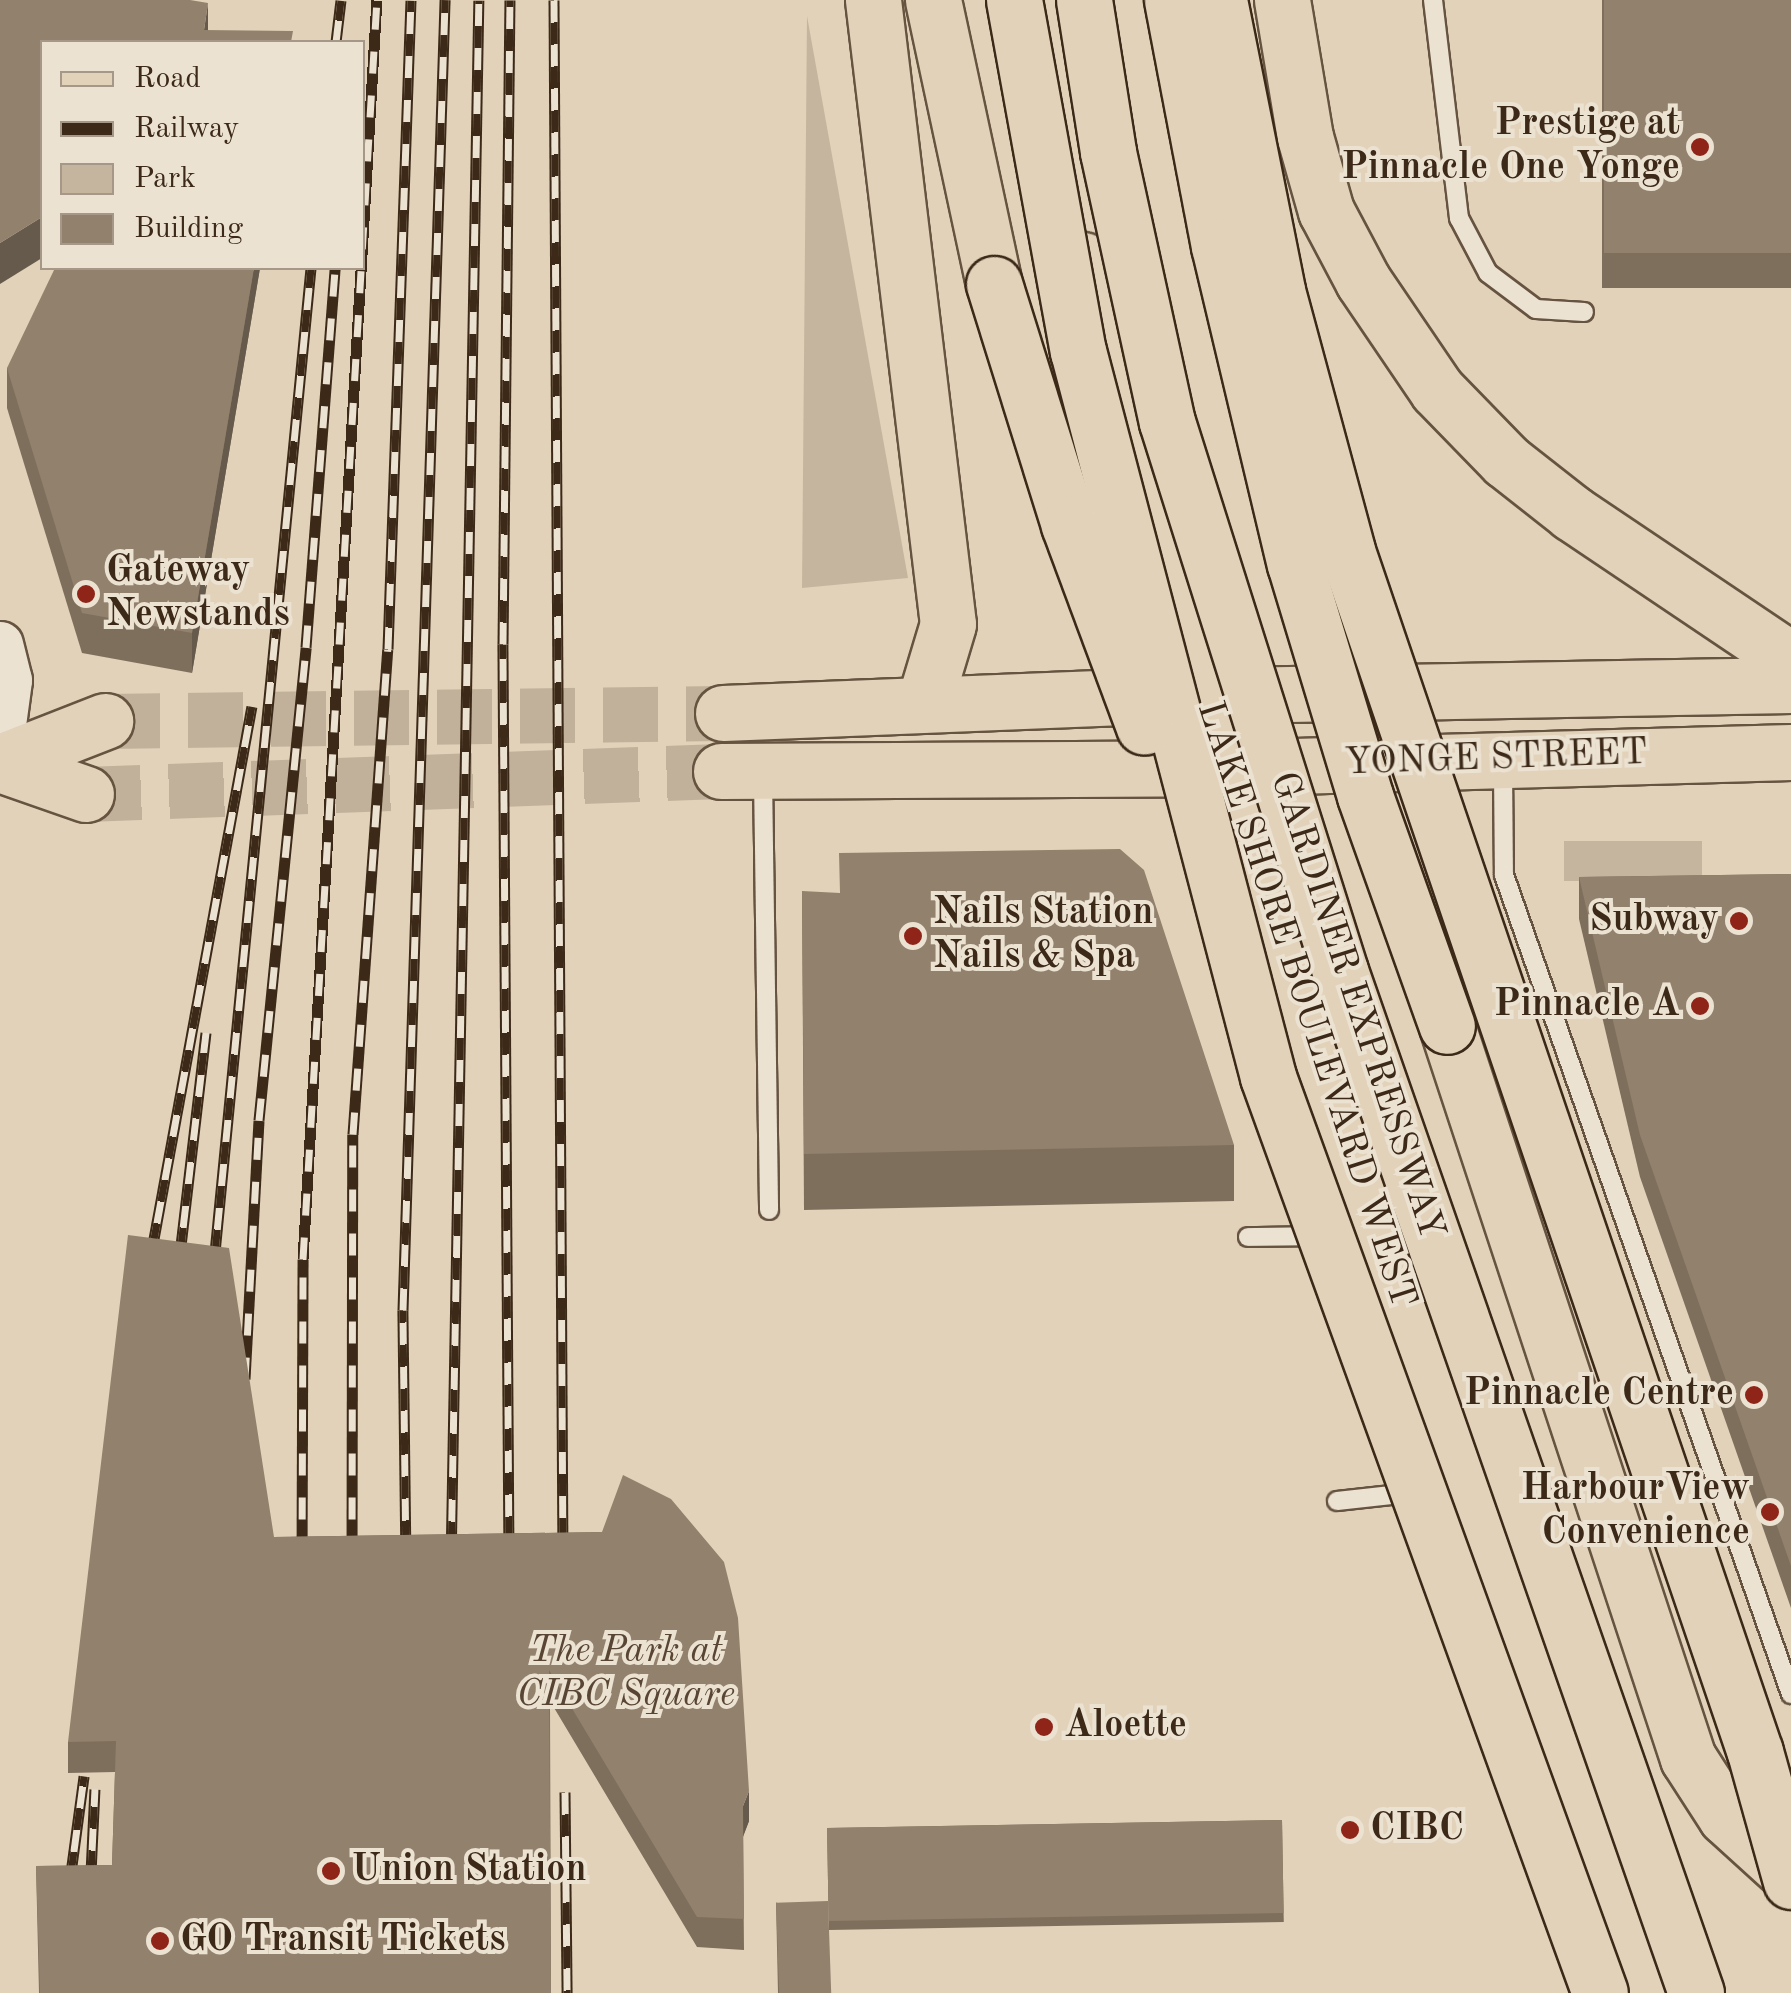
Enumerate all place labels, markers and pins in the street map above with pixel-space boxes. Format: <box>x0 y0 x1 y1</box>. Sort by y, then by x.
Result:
place label: Prestige at Pinnacle One Yonge <box>1341 102 1680 192</box>
marker: Prestige at Pinnacle One Yonge <box>1689 136 1711 158</box>
place label: Gateway Newstands <box>106 549 290 638</box>
marker: Gateway Newstands <box>75 583 97 605</box>
place label: Nails Station Nails & Spa <box>933 891 1153 981</box>
place label: Subway <box>1589 898 1719 944</box>
marker: Subway <box>1728 910 1750 932</box>
marker: Nails Station Nails & Spa <box>902 925 924 947</box>
place label: Pinnacle A <box>1494 983 1680 1029</box>
marker: Pinnacle A <box>1689 995 1711 1017</box>
place label: Pinnacle Centre <box>1464 1372 1734 1418</box>
marker: Pinnacle Centre <box>1743 1384 1765 1406</box>
place label: HarbourView Convenience <box>1521 1467 1750 1556</box>
marker: HarbourView Convenience <box>1759 1501 1781 1523</box>
place label: Aloette <box>1064 1704 1187 1750</box>
marker: Aloette <box>1033 1716 1055 1738</box>
place label: CIBC <box>1370 1807 1464 1853</box>
marker: CIBC <box>1339 1819 1361 1841</box>
place label: Union Station <box>351 1848 587 1894</box>
marker: Union Station <box>320 1860 342 1882</box>
place label: GO Transit Tickets <box>180 1918 506 1964</box>
marker: GO Transit Tickets <box>149 1930 171 1952</box>

